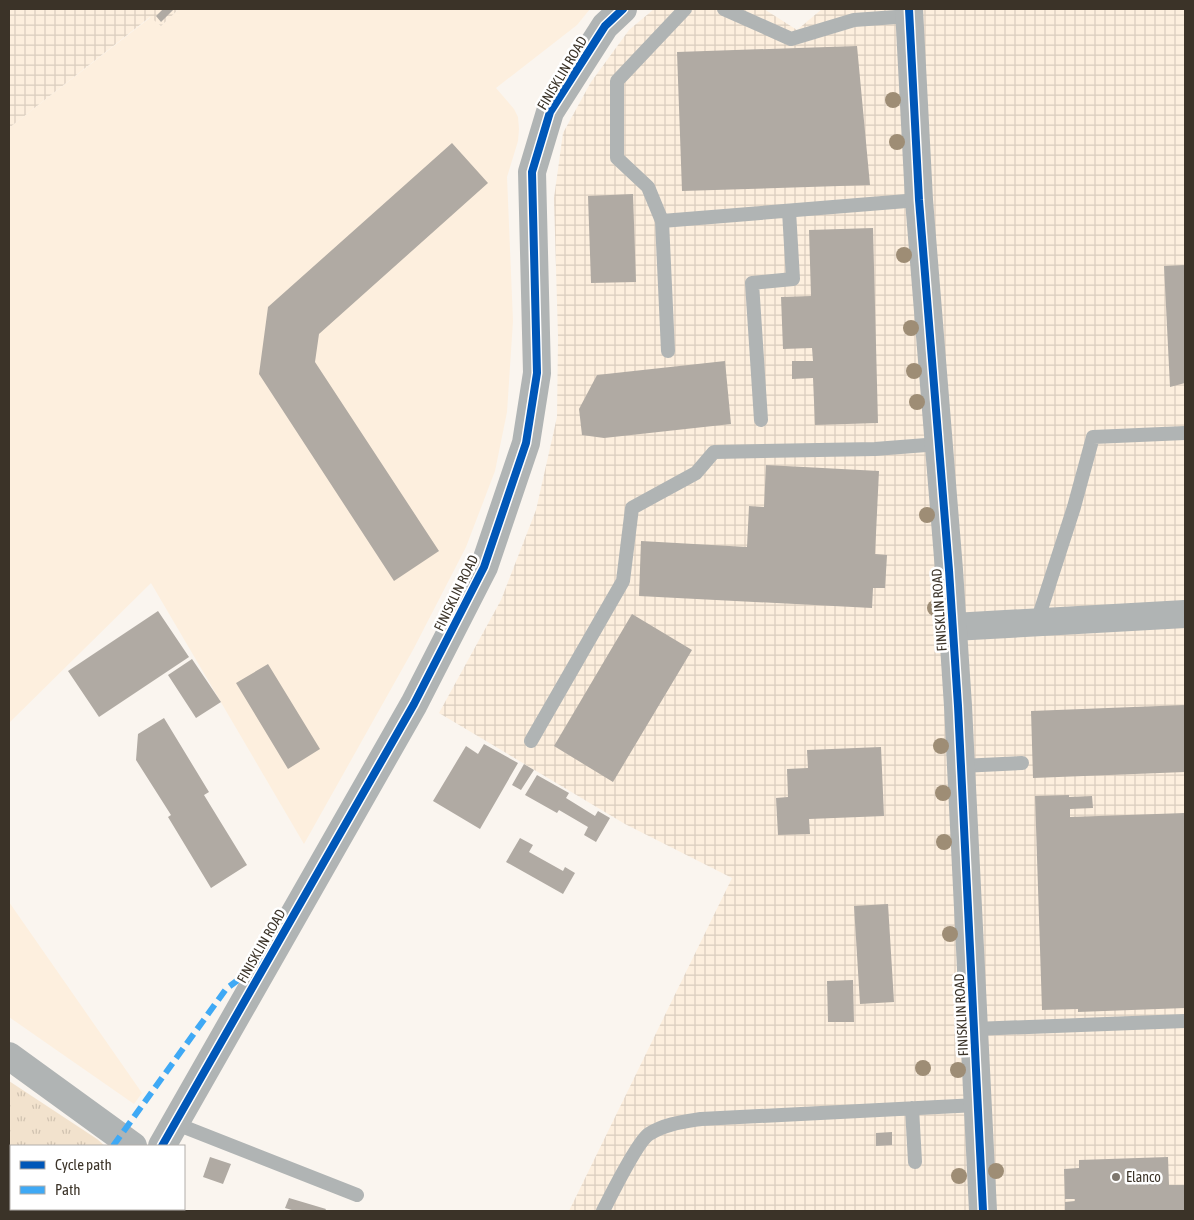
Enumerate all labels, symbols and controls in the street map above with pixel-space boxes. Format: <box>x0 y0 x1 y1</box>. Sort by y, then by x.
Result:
street label: FINISKLIN ROAD <box>534 33 590 113</box>
street label: FINISKLIN ROAD <box>431 552 481 634</box>
street label: FINISKLIN ROAD <box>928 568 950 652</box>
street label: FINISKLIN ROAD <box>233 906 289 986</box>
street label: FINISKLIN ROAD <box>951 973 971 1057</box>
legend <box>10 1145 185 1210</box>
text: Cycle path <box>55 1156 112 1173</box>
place label: Elanco <box>1126 1169 1161 1185</box>
marker: Elanco <box>1110 1171 1122 1183</box>
text: Path <box>55 1181 81 1198</box>

